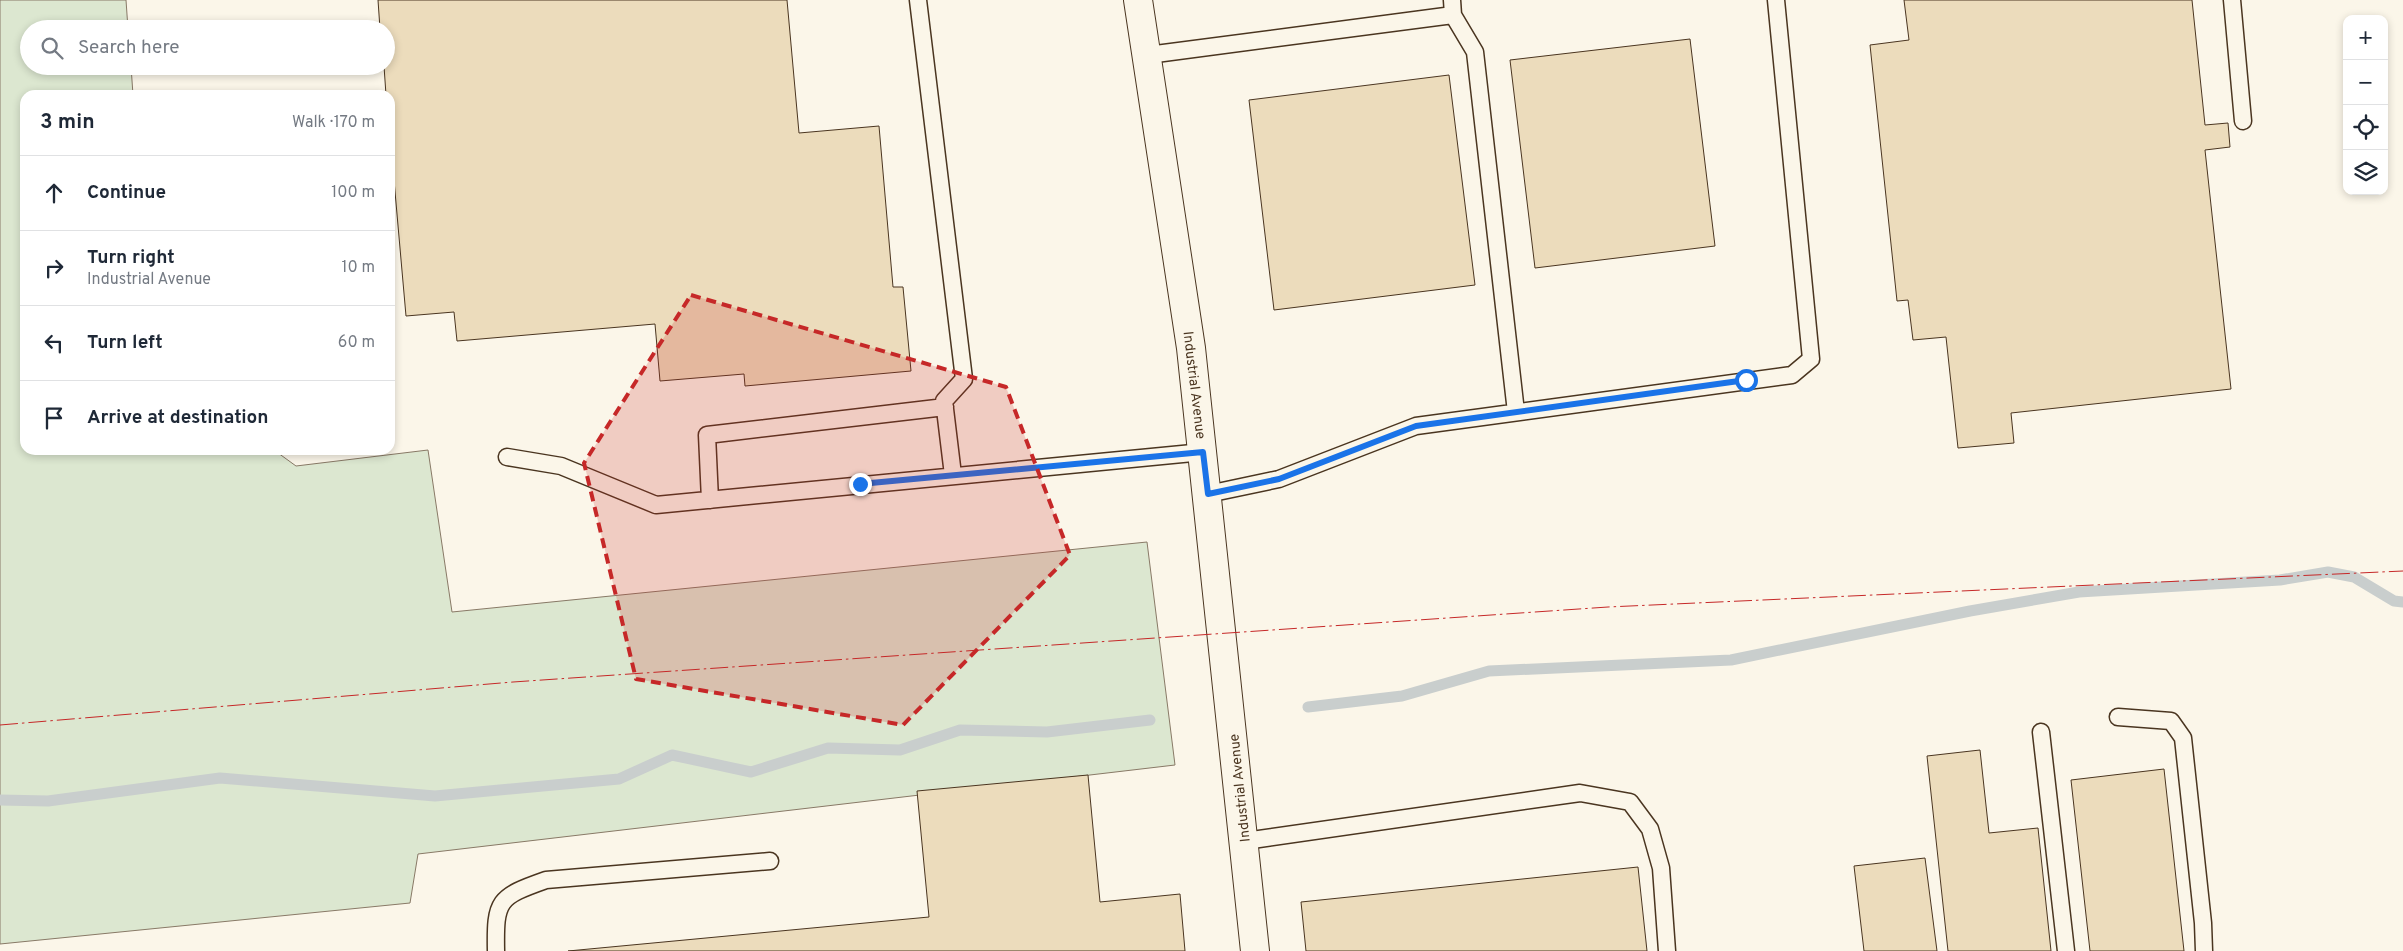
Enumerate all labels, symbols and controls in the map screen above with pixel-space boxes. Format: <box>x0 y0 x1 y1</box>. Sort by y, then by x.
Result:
map controls <box>2343 15 2388 195</box>
button: + <box>2343 15 2388 60</box>
search box <box>20 20 395 75</box>
icon: search <box>38 34 66 62</box>
text: Search here <box>78 36 180 60</box>
button: − <box>2343 60 2388 105</box>
button: locate <box>2343 105 2388 150</box>
text: 3 min <box>40 109 95 136</box>
text: Walk · 170 m <box>292 113 375 133</box>
button: layers <box>2343 150 2388 195</box>
icon: ahead <box>40 179 68 207</box>
text: Continue <box>87 181 166 205</box>
text: 100 m <box>331 183 375 203</box>
text: Turn right <box>87 246 175 270</box>
icon: right <box>40 254 68 282</box>
text: 10 m <box>341 258 375 278</box>
text: Industrial Avenue <box>87 270 211 290</box>
icon: left <box>40 329 68 357</box>
street label: Industrial Avenue <box>1178 330 1209 440</box>
text: Turn left <box>87 331 163 355</box>
text: 60 m <box>338 333 375 353</box>
route start <box>1735 369 1758 392</box>
icon: arrive <box>40 404 68 432</box>
text: Arrive at destination <box>87 406 268 430</box>
route end <box>849 473 872 496</box>
street label: Industrial Avenue <box>1226 733 1255 843</box>

